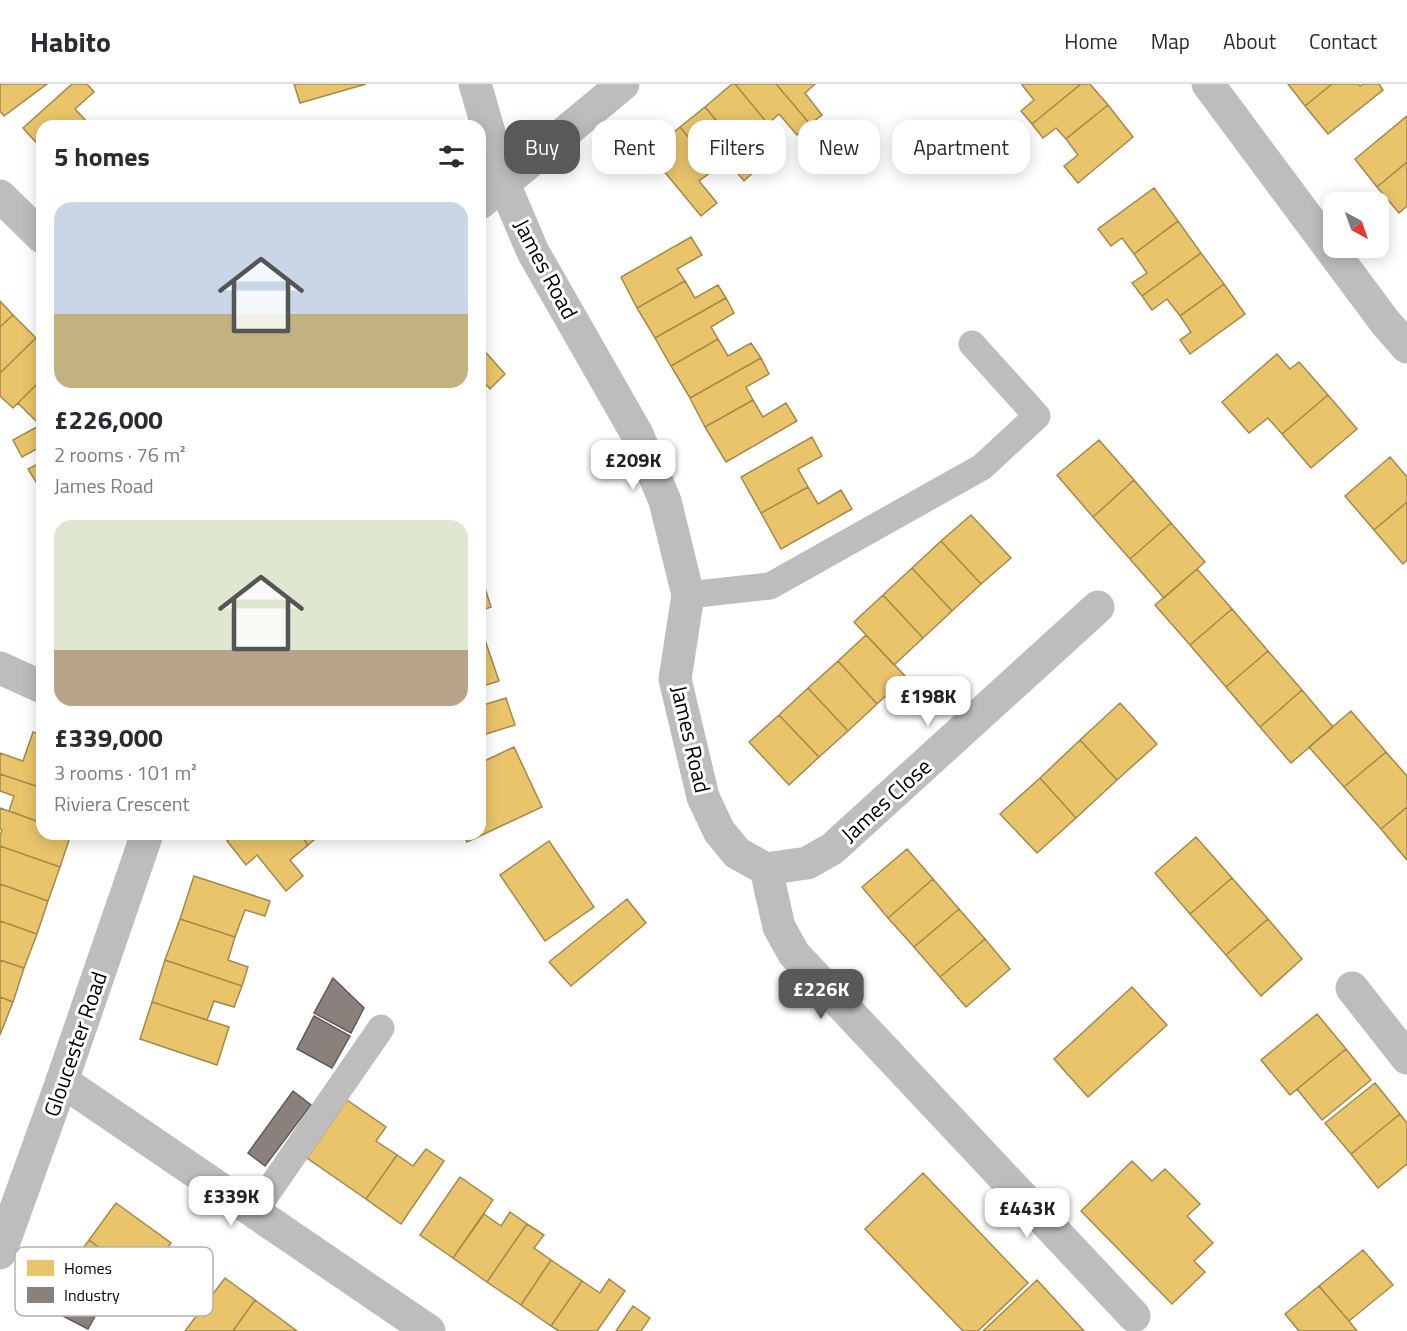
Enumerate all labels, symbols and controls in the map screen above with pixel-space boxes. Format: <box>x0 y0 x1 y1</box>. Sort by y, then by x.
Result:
text: Habito <box>30 20 111 63</box>
text: Home <box>1064 25 1118 57</box>
text: Map <box>1151 25 1190 57</box>
text: About <box>1223 25 1276 57</box>
text: Contact <box>1309 25 1377 57</box>
chip: Buy <box>504 120 580 174</box>
chip: Rent <box>592 120 676 174</box>
chip: Filters <box>688 120 786 174</box>
chip: New <box>798 120 880 174</box>
chip: Apartment <box>892 120 1030 174</box>
text: 5 homes <box>54 137 150 176</box>
icon: filters <box>435 140 468 173</box>
north arrow <box>1323 192 1389 258</box>
map controls <box>1323 192 1389 258</box>
street label: James Road <box>505 213 587 325</box>
icon: home <box>207 241 315 349</box>
text: £226,000 <box>54 400 163 439</box>
text: 2 rooms · 76 m² <box>54 439 186 470</box>
pin: £209K <box>591 440 675 491</box>
text: £209K <box>605 444 661 475</box>
text: James Road <box>54 470 154 501</box>
icon: home <box>207 559 315 667</box>
pin: £198K <box>886 676 970 727</box>
text: £198K <box>900 680 956 711</box>
street label: James Road <box>662 682 720 796</box>
text: £339,000 <box>54 718 163 757</box>
street label: James Close <box>833 750 939 850</box>
text: 3 rooms · 101 m² <box>54 757 197 788</box>
text: Riviera Crescent <box>54 788 189 819</box>
street label: Gloucester Road <box>34 967 116 1121</box>
pin: £226K <box>779 969 863 1020</box>
text: £226K <box>793 973 849 1004</box>
pin: £339K <box>189 1176 273 1227</box>
text: £339K <box>203 1180 259 1211</box>
pin: £443K <box>985 1188 1069 1239</box>
text: £443K <box>999 1192 1055 1223</box>
legend <box>15 1247 213 1316</box>
text: Homes <box>64 1256 112 1280</box>
text: Industry <box>64 1283 120 1307</box>

